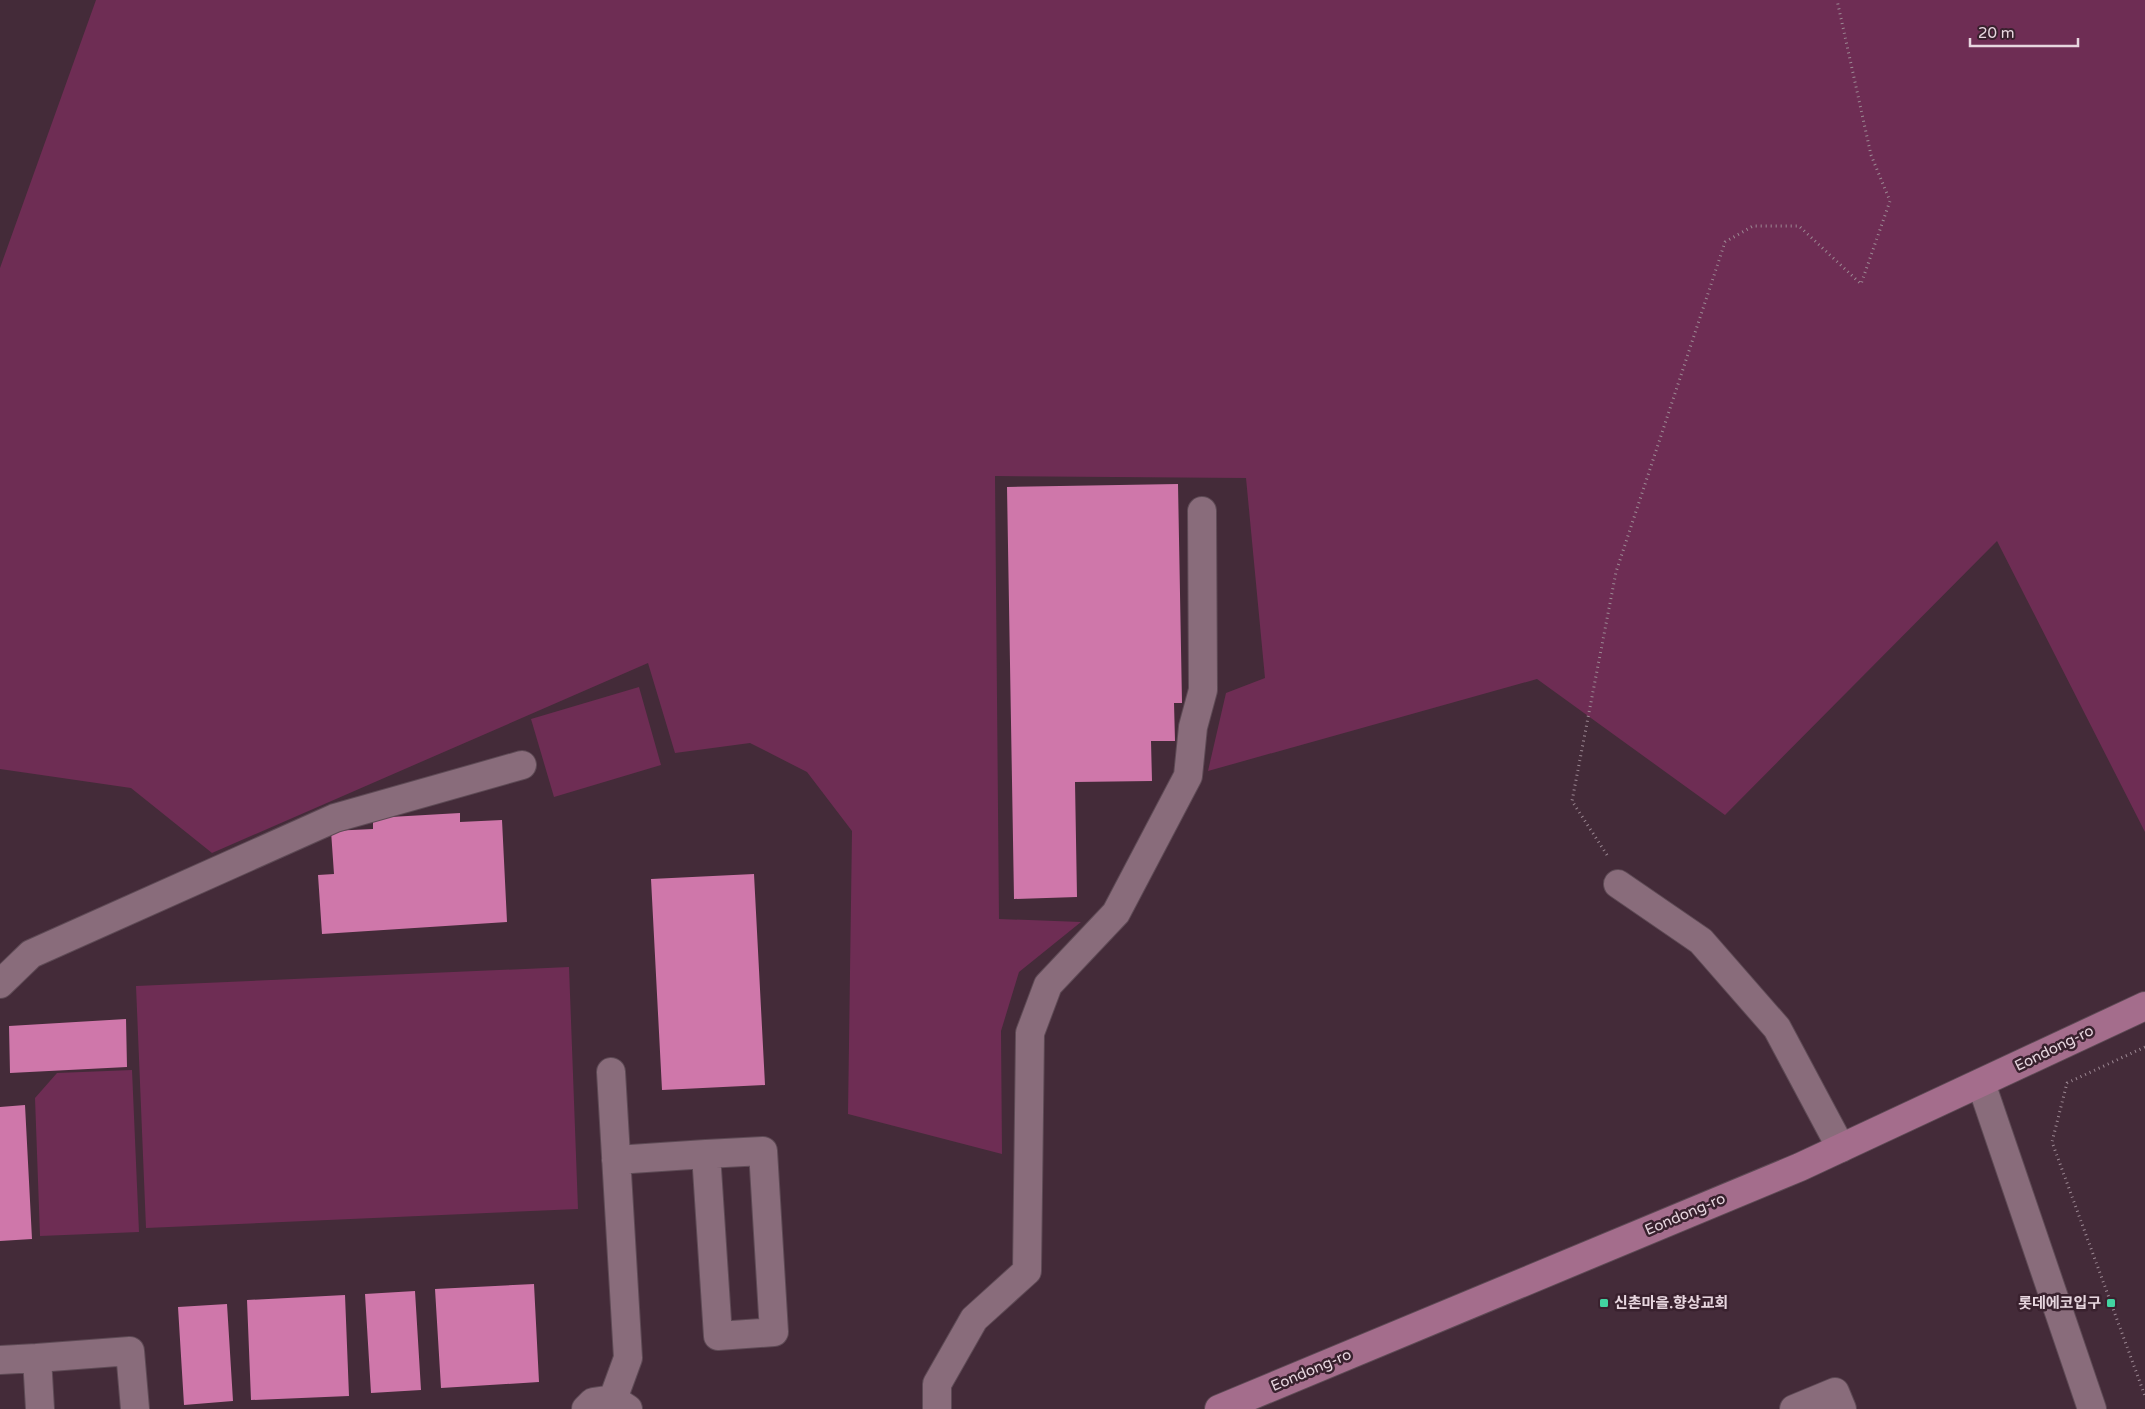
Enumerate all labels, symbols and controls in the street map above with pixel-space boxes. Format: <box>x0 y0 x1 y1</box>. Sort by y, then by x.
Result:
scale bar <box>1970 15 2078 47</box>
text: 20 m <box>1978 24 2015 42</box>
street label: Eondong-ro <box>2012 1021 2096 1075</box>
street label: Eondong-ro <box>1642 1189 1728 1239</box>
place label: 신촌마을.향상교회 <box>1614 1294 1728 1312</box>
place label: 롯데에코입구 <box>2018 1294 2101 1312</box>
marker: 신촌마을.향상교회 <box>1598 1297 1610 1309</box>
marker: 롯데에코입구 <box>2105 1297 2117 1309</box>
street label: Eondong-ro <box>1268 1345 1354 1395</box>

